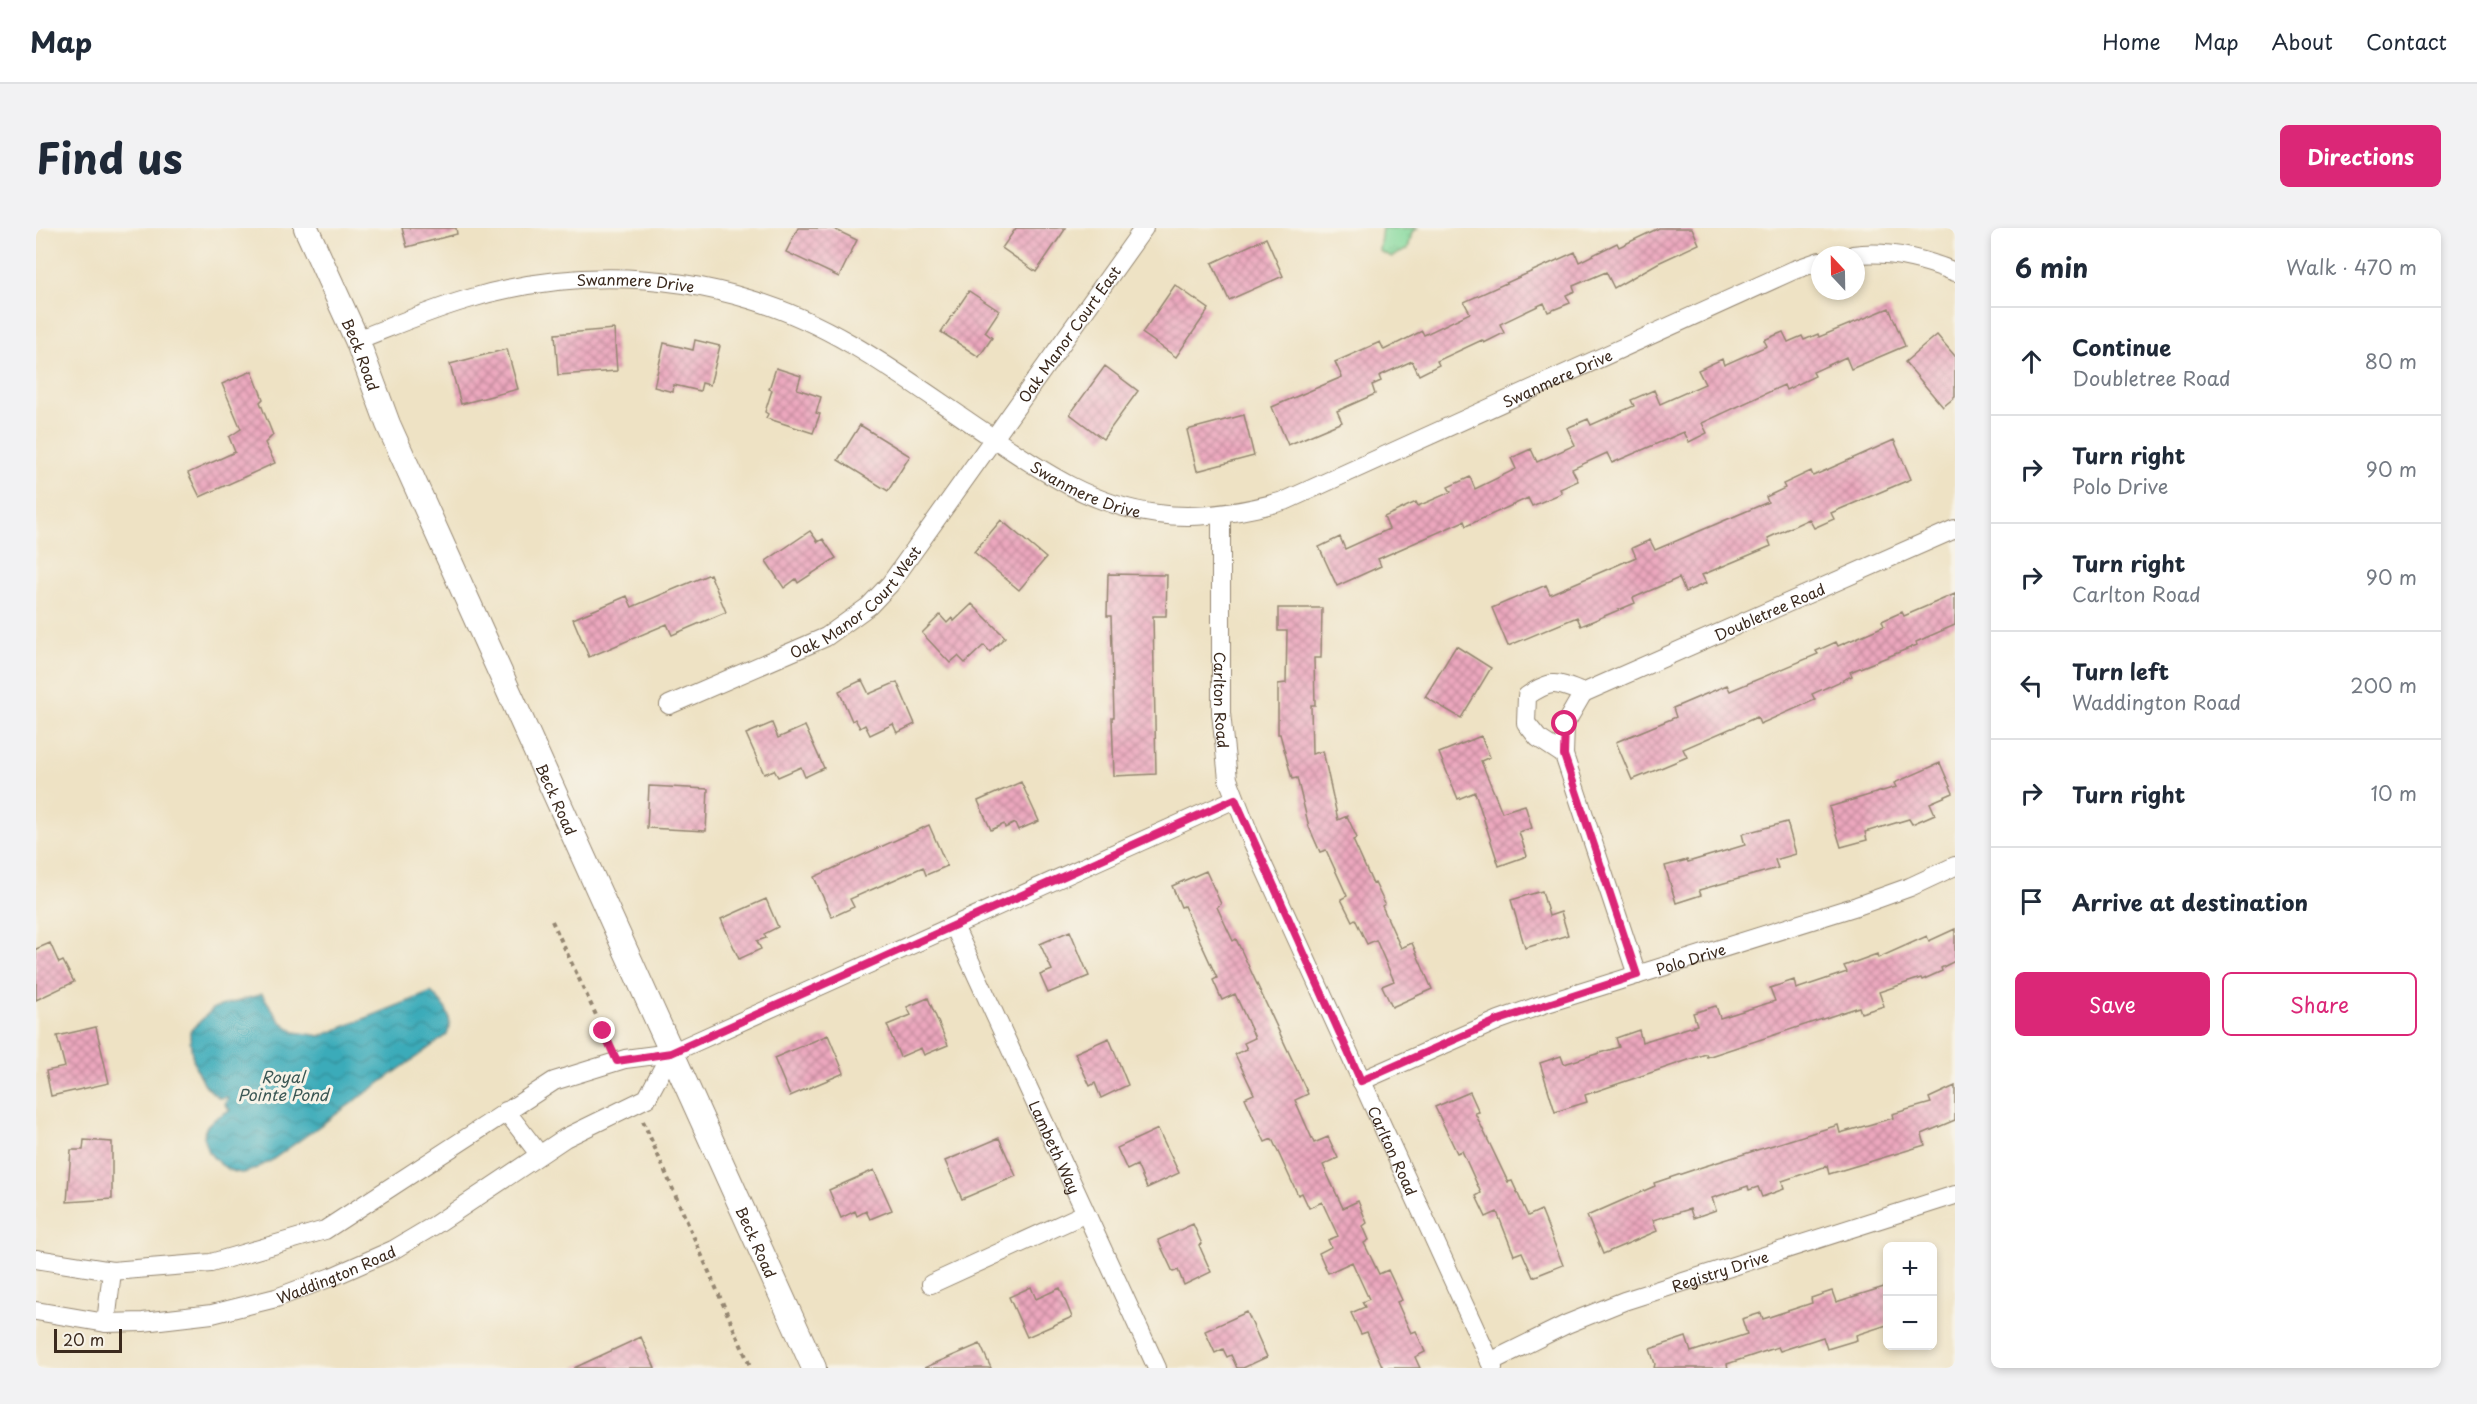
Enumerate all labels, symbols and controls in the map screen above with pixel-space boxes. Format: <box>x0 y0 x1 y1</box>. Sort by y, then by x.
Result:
text: Map <box>30 20 92 63</box>
text: Home <box>2102 25 2161 57</box>
text: Map <box>2194 25 2239 57</box>
text: About <box>2272 25 2333 57</box>
text: Contact <box>2366 25 2447 57</box>
text: Find us <box>36 125 183 188</box>
button: Directions <box>2280 125 2441 187</box>
north arrow <box>1811 246 1865 300</box>
text: 6 min <box>2015 248 2088 287</box>
text: Walk · 470 m <box>2286 252 2417 282</box>
street label: Oak Manor Court East <box>1012 260 1125 407</box>
street label: Swanmere Drive <box>576 267 697 297</box>
street label: Beck Road <box>337 314 386 394</box>
text: Continue <box>2072 330 2171 363</box>
street label: Swanmere Drive <box>1498 343 1616 413</box>
icon: ahead <box>2015 345 2048 378</box>
text: 80 m <box>2365 346 2417 376</box>
text: Doubletree Road <box>2072 363 2231 393</box>
text: Turn right <box>2072 438 2185 471</box>
icon: right <box>2015 453 2048 486</box>
street label: Swanmere Drive <box>1026 454 1143 522</box>
text: 90 m <box>2366 454 2417 484</box>
text: Polo Drive <box>2072 471 2168 501</box>
street label: Oak Manor Court West <box>786 540 926 663</box>
text: Turn right <box>2072 546 2185 579</box>
icon: right <box>2015 561 2048 594</box>
text: 90 m <box>2366 562 2417 592</box>
street label: Doubletree Road <box>1710 576 1828 646</box>
text: Carlton Road <box>2072 579 2201 609</box>
street label: Carlton Road <box>1209 652 1236 749</box>
text: Turn left <box>2072 654 2169 687</box>
icon: left <box>2015 669 2048 702</box>
text: 200 m <box>2350 670 2417 700</box>
text: Waddington Road <box>2072 687 2241 717</box>
route start <box>1551 710 1577 736</box>
street label: Beck Road <box>531 759 583 838</box>
icon: right <box>2015 777 2048 810</box>
text: Turn right <box>2072 777 2185 810</box>
text: 10 m <box>2370 778 2417 808</box>
icon: arrive <box>2015 885 2048 918</box>
text: Arrive at destination <box>2072 885 2308 918</box>
street label: Polo Drive <box>1652 936 1728 980</box>
button: Save <box>2015 972 2210 1036</box>
button: Share <box>2222 972 2417 1036</box>
route end <box>589 1017 615 1043</box>
water label: Royal Pointe Pond <box>238 1064 331 1106</box>
street label: Lambeth Way <box>1024 1096 1087 1197</box>
street label: Carlton Road <box>1363 1102 1424 1199</box>
street label: Beck Road <box>731 1202 783 1281</box>
street label: Waddington Road <box>273 1239 399 1308</box>
map controls <box>1883 1242 1937 1350</box>
button: + <box>1883 1242 1937 1296</box>
street label: Registry Drive <box>1668 1244 1771 1297</box>
button: − <box>1883 1296 1937 1350</box>
scale bar <box>54 1326 122 1354</box>
text: 20 m <box>63 1327 104 1351</box>

